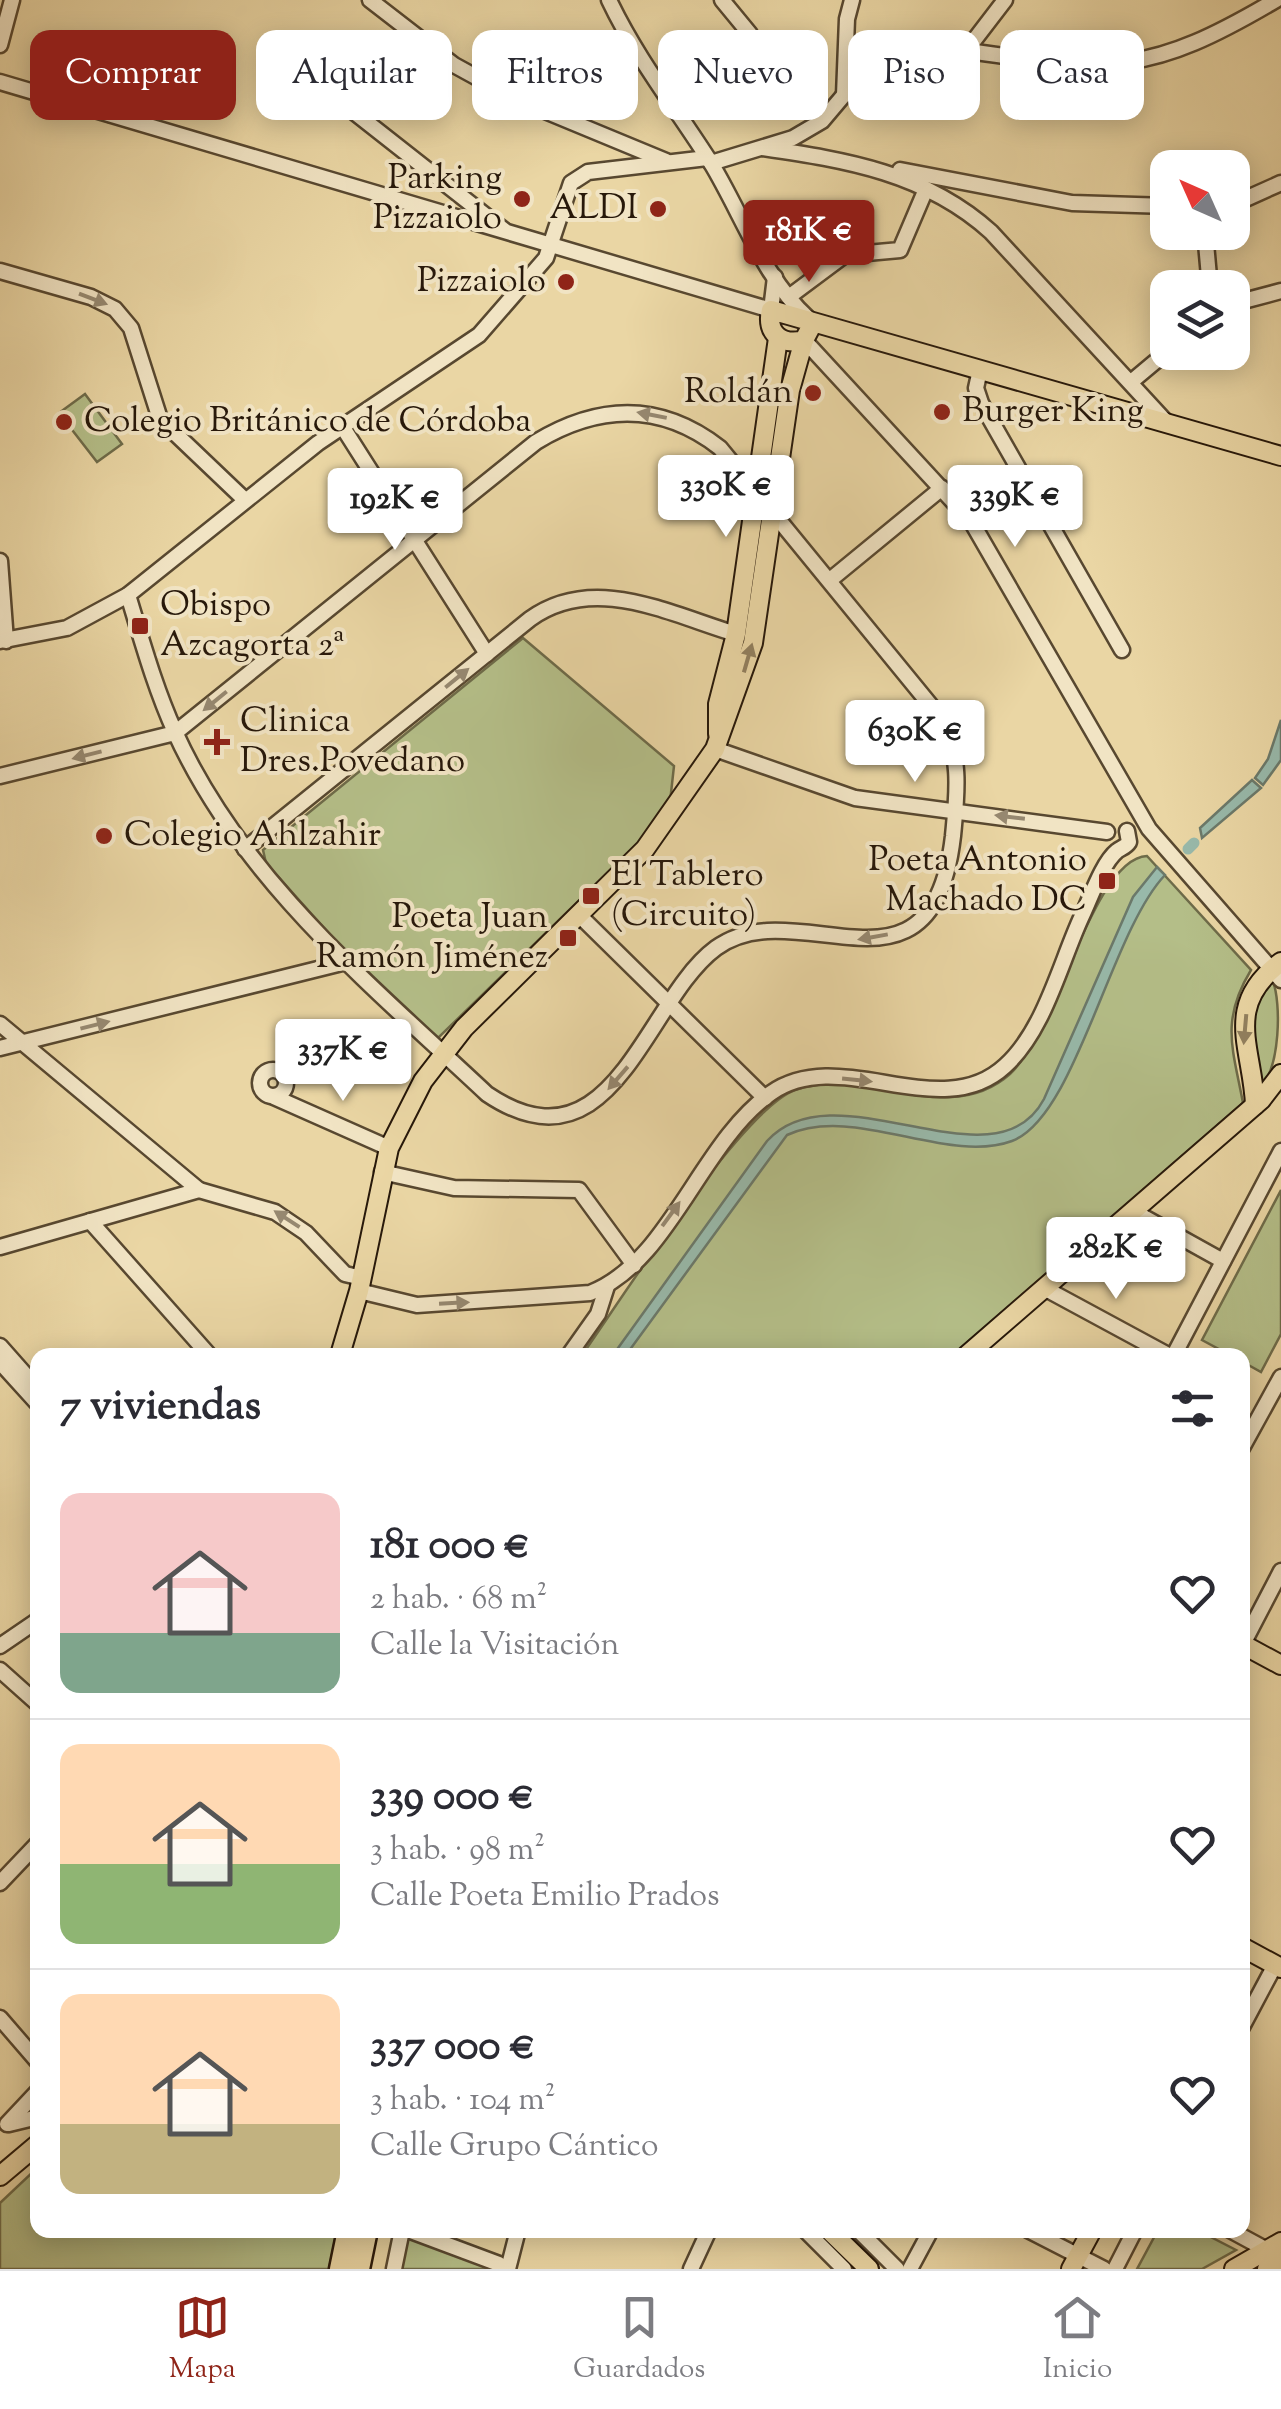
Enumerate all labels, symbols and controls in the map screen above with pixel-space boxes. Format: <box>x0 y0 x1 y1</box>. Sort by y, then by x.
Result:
chip: Comprar <box>30 30 236 120</box>
chip: Alquilar <box>256 30 452 120</box>
chip: Filtros <box>472 30 638 120</box>
chip: Nuevo <box>658 30 828 120</box>
chip: Piso <box>848 30 980 120</box>
chip: Casa <box>1000 30 1144 120</box>
north arrow <box>1150 150 1250 250</box>
map controls <box>1150 150 1250 370</box>
place label: Parking Pizzaiolo <box>373 154 502 245</box>
place label: ALDI <box>549 184 638 235</box>
marker: Parking Pizzaiolo <box>511 188 533 210</box>
marker: ALDI <box>647 198 669 220</box>
pin: 181K € <box>728 200 890 285</box>
text: 181K € <box>765 209 853 255</box>
place label: Pizzaiolo <box>417 257 546 308</box>
button: layers <box>1150 270 1250 370</box>
marker: Pizzaiolo <box>555 271 577 293</box>
one-way arrow <box>79 292 109 307</box>
place label: Roldán <box>684 368 793 419</box>
marker: Roldán <box>802 382 824 404</box>
place label: Burger King <box>962 387 1144 438</box>
place label: Colegio Británico de Córdoba <box>84 397 531 448</box>
marker: Burger King <box>931 401 953 423</box>
one-way arrow <box>635 407 667 422</box>
marker: Colegio Británico de Córdoba <box>53 411 75 433</box>
pin: 330K € <box>645 455 807 540</box>
text: 330K € <box>680 464 772 510</box>
pin: 339K € <box>934 465 1096 550</box>
pin: 192K € <box>314 468 476 553</box>
text: 339K € <box>970 474 1060 520</box>
text: 192K € <box>350 477 440 523</box>
place label: Obispo Azcagorta 2ª <box>160 581 345 672</box>
marker: Obispo Azcagorta 2ª <box>129 615 151 637</box>
one-way arrow <box>741 642 757 673</box>
one-way arrow <box>445 668 470 689</box>
one-way arrow <box>202 690 227 711</box>
place label: Clinica Dres.Povedano <box>240 697 465 788</box>
pin: 630K € <box>834 700 996 785</box>
text: 630K € <box>867 709 963 755</box>
marker: Clinica Dres.Povedano <box>204 729 230 755</box>
one-way arrow <box>71 747 102 763</box>
one-way arrow <box>994 809 1026 825</box>
place label: Colegio Ahlzahir <box>124 811 381 862</box>
marker: Colegio Ahlzahir <box>93 825 115 847</box>
place label: Poeta Antonio Machado DC <box>868 836 1087 927</box>
place label: El Tablero (Circuito) <box>611 851 764 942</box>
marker: Poeta Antonio Machado DC <box>1096 870 1118 892</box>
marker: El Tablero (Circuito) <box>580 885 602 907</box>
place label: Poeta Juan Ramón Jiménez <box>316 893 548 984</box>
marker: Poeta Juan Ramón Jiménez <box>557 927 579 949</box>
one-way arrow <box>857 930 888 945</box>
one-way arrow <box>1236 1013 1252 1045</box>
one-way arrow <box>80 1016 111 1032</box>
pin: 337K € <box>262 1019 424 1104</box>
text: 337K € <box>297 1028 389 1074</box>
one-way arrow <box>607 1065 629 1090</box>
one-way arrow <box>842 1073 874 1089</box>
one-way arrow <box>661 1201 680 1227</box>
one-way arrow <box>273 1211 300 1229</box>
pin: 282K € <box>1035 1217 1197 1302</box>
text: 282K € <box>1068 1226 1164 1272</box>
one-way arrow <box>439 1295 471 1311</box>
text: 7 viviendas <box>60 1378 261 1438</box>
icon: filters <box>1165 1381 1220 1436</box>
text: 181 000 € <box>370 1517 530 1577</box>
icon: home <box>140 1533 260 1653</box>
icon: heart <box>1165 1566 1220 1621</box>
text: 2 hab. · 68 m² <box>370 1577 547 1623</box>
text: Calle la Visitación <box>370 1623 619 1669</box>
text: 339 000 € <box>370 1768 534 1828</box>
icon: home <box>140 1784 260 1904</box>
icon: heart <box>1165 1817 1220 1872</box>
text: 3 hab. · 98 m² <box>370 1828 545 1874</box>
text: Calle Poeta Emilio Prados <box>370 1874 720 1920</box>
text: 337 000 € <box>370 2018 535 2078</box>
icon: home <box>140 2034 260 2154</box>
icon: heart <box>1165 2067 1220 2122</box>
text: 3 hab. · 104 m² <box>370 2078 555 2124</box>
text: Calle Grupo Cántico <box>370 2124 659 2170</box>
tab: Mapa <box>169 2290 236 2390</box>
tab: Guardados <box>573 2290 705 2390</box>
tab: Inicio <box>1043 2290 1112 2390</box>

